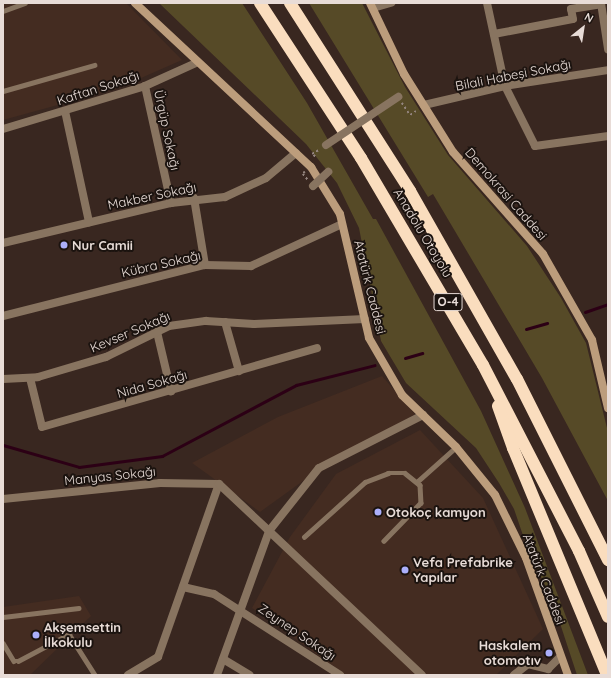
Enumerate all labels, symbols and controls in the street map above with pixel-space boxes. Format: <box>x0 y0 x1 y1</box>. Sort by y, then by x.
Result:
north arrow <box>563 8 603 48</box>
text: N <box>582 10 596 26</box>
street label: Bilali Habeşi Sokağı <box>454 56 572 94</box>
street label: Kaftan Sokağı <box>55 67 141 109</box>
street label: Ürgüp Sokağı <box>151 88 183 172</box>
street label: Demokrasi Caddesi <box>462 145 550 243</box>
street label: Makber Sokağı <box>106 179 198 213</box>
street label: Anadolu Otoyolu <box>390 186 456 280</box>
place label: Nur Camii <box>72 237 133 253</box>
street label: Atatürk Caddesi <box>351 238 389 336</box>
marker: Nur Camii <box>59 240 69 250</box>
street label: Kübra Sokağı <box>120 247 202 281</box>
road number: O-4 <box>433 292 463 312</box>
street label: Kevser Sokağı <box>88 308 172 356</box>
street label: Nida Sokağı <box>115 367 189 401</box>
street label: Manyas Sokağı <box>64 463 156 489</box>
place label: Otokoç kamyon <box>386 504 486 520</box>
marker: Otokoç kamyon <box>373 507 383 517</box>
street label: Atatürk Caddesi <box>519 531 569 627</box>
place label: Vefa Prefabrike Yapılar <box>413 555 513 586</box>
marker: Vefa Prefabrike Yapılar <box>400 565 410 575</box>
street label: Zeynep Sokağı <box>255 600 339 664</box>
place label: Akşemsettin İlkokulu <box>44 620 121 651</box>
marker: Akşemsettin İlkokulu <box>31 630 41 640</box>
place label: Haskalem otomotıv <box>479 638 541 669</box>
marker: Haskalem otomotıv <box>544 648 554 658</box>

